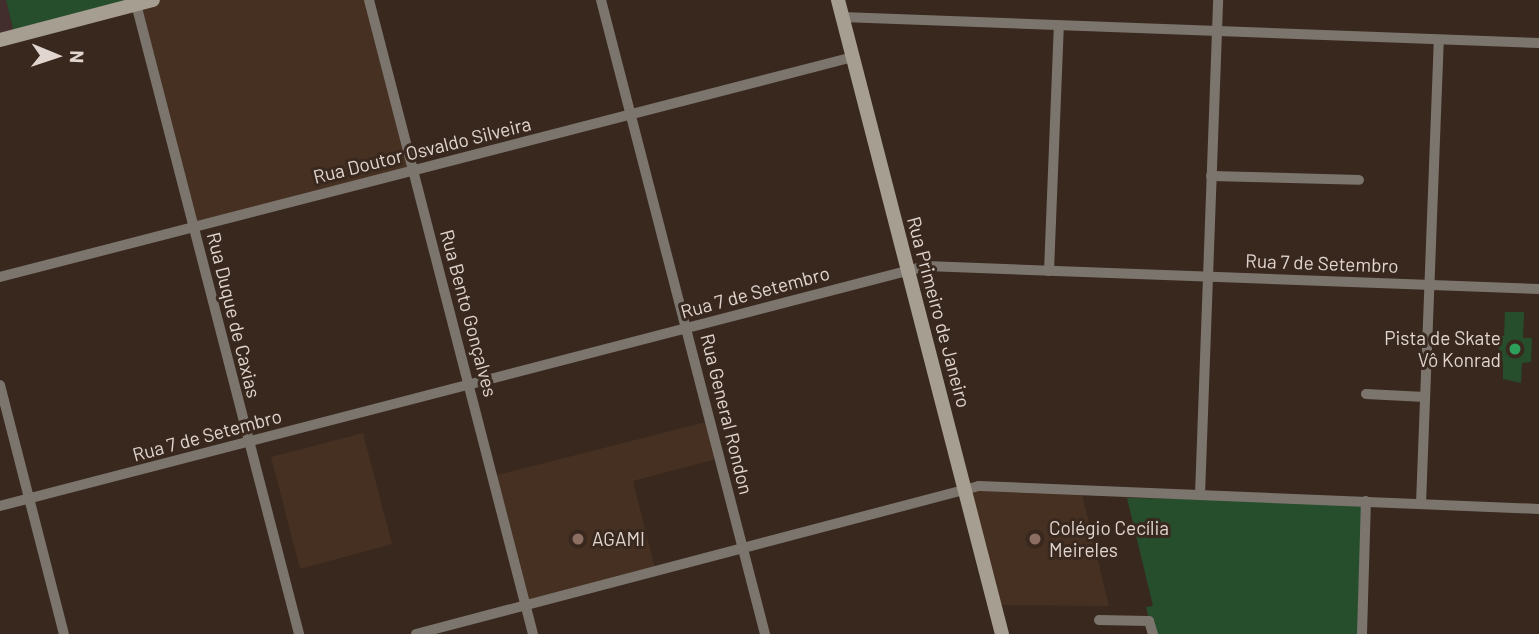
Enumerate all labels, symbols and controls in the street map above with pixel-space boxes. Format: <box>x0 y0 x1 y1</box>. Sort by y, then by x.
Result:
north arrow <box>21 21 91 91</box>
text: N <box>66 50 89 63</box>
street label: Rua Doutor Osvaldo Silveira <box>311 112 533 188</box>
street label: Rua Primeiro de Janeiro <box>902 214 976 410</box>
street label: Rua Bento Gonçalves <box>436 227 502 399</box>
street label: Rua Duque de Caxias <box>202 230 266 400</box>
street label: Rua 7 de Setembro <box>1245 249 1399 277</box>
street label: Rua 7 de Setembro <box>678 261 832 323</box>
place label: Pista de Skate Vô Konrad <box>1384 327 1501 371</box>
street label: Rua General Rondon <box>696 331 758 497</box>
marker: Pista de Skate Vô Konrad <box>1507 341 1523 357</box>
street label: Rua 7 de Setembro <box>130 404 284 466</box>
place label: Colégio Cecília Meireles <box>1049 517 1169 561</box>
place label: AGAMI <box>592 528 645 550</box>
marker: AGAMI <box>570 531 586 547</box>
marker: Colégio Cecília Meireles <box>1027 531 1043 547</box>

